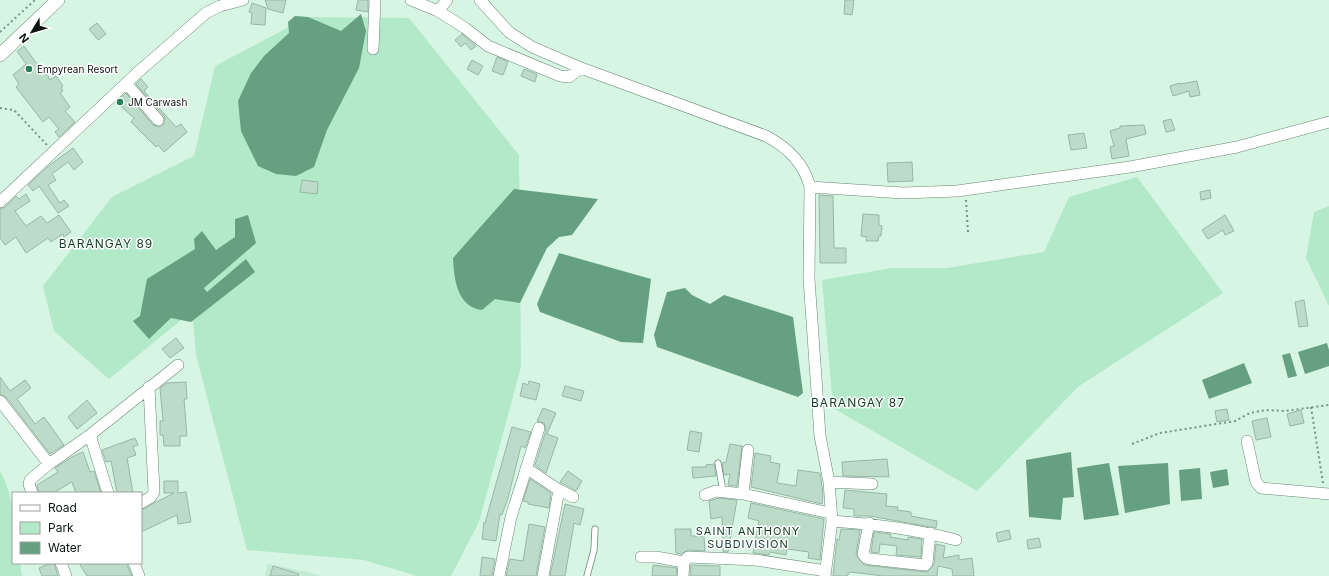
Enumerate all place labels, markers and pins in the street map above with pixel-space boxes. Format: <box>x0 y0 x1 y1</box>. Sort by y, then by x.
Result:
place label: Empyrean Resort <box>37 63 118 75</box>
marker: Empyrean Resort <box>24 64 34 74</box>
place label: JM Carwash <box>128 96 187 108</box>
marker: JM Carwash <box>115 97 125 107</box>

